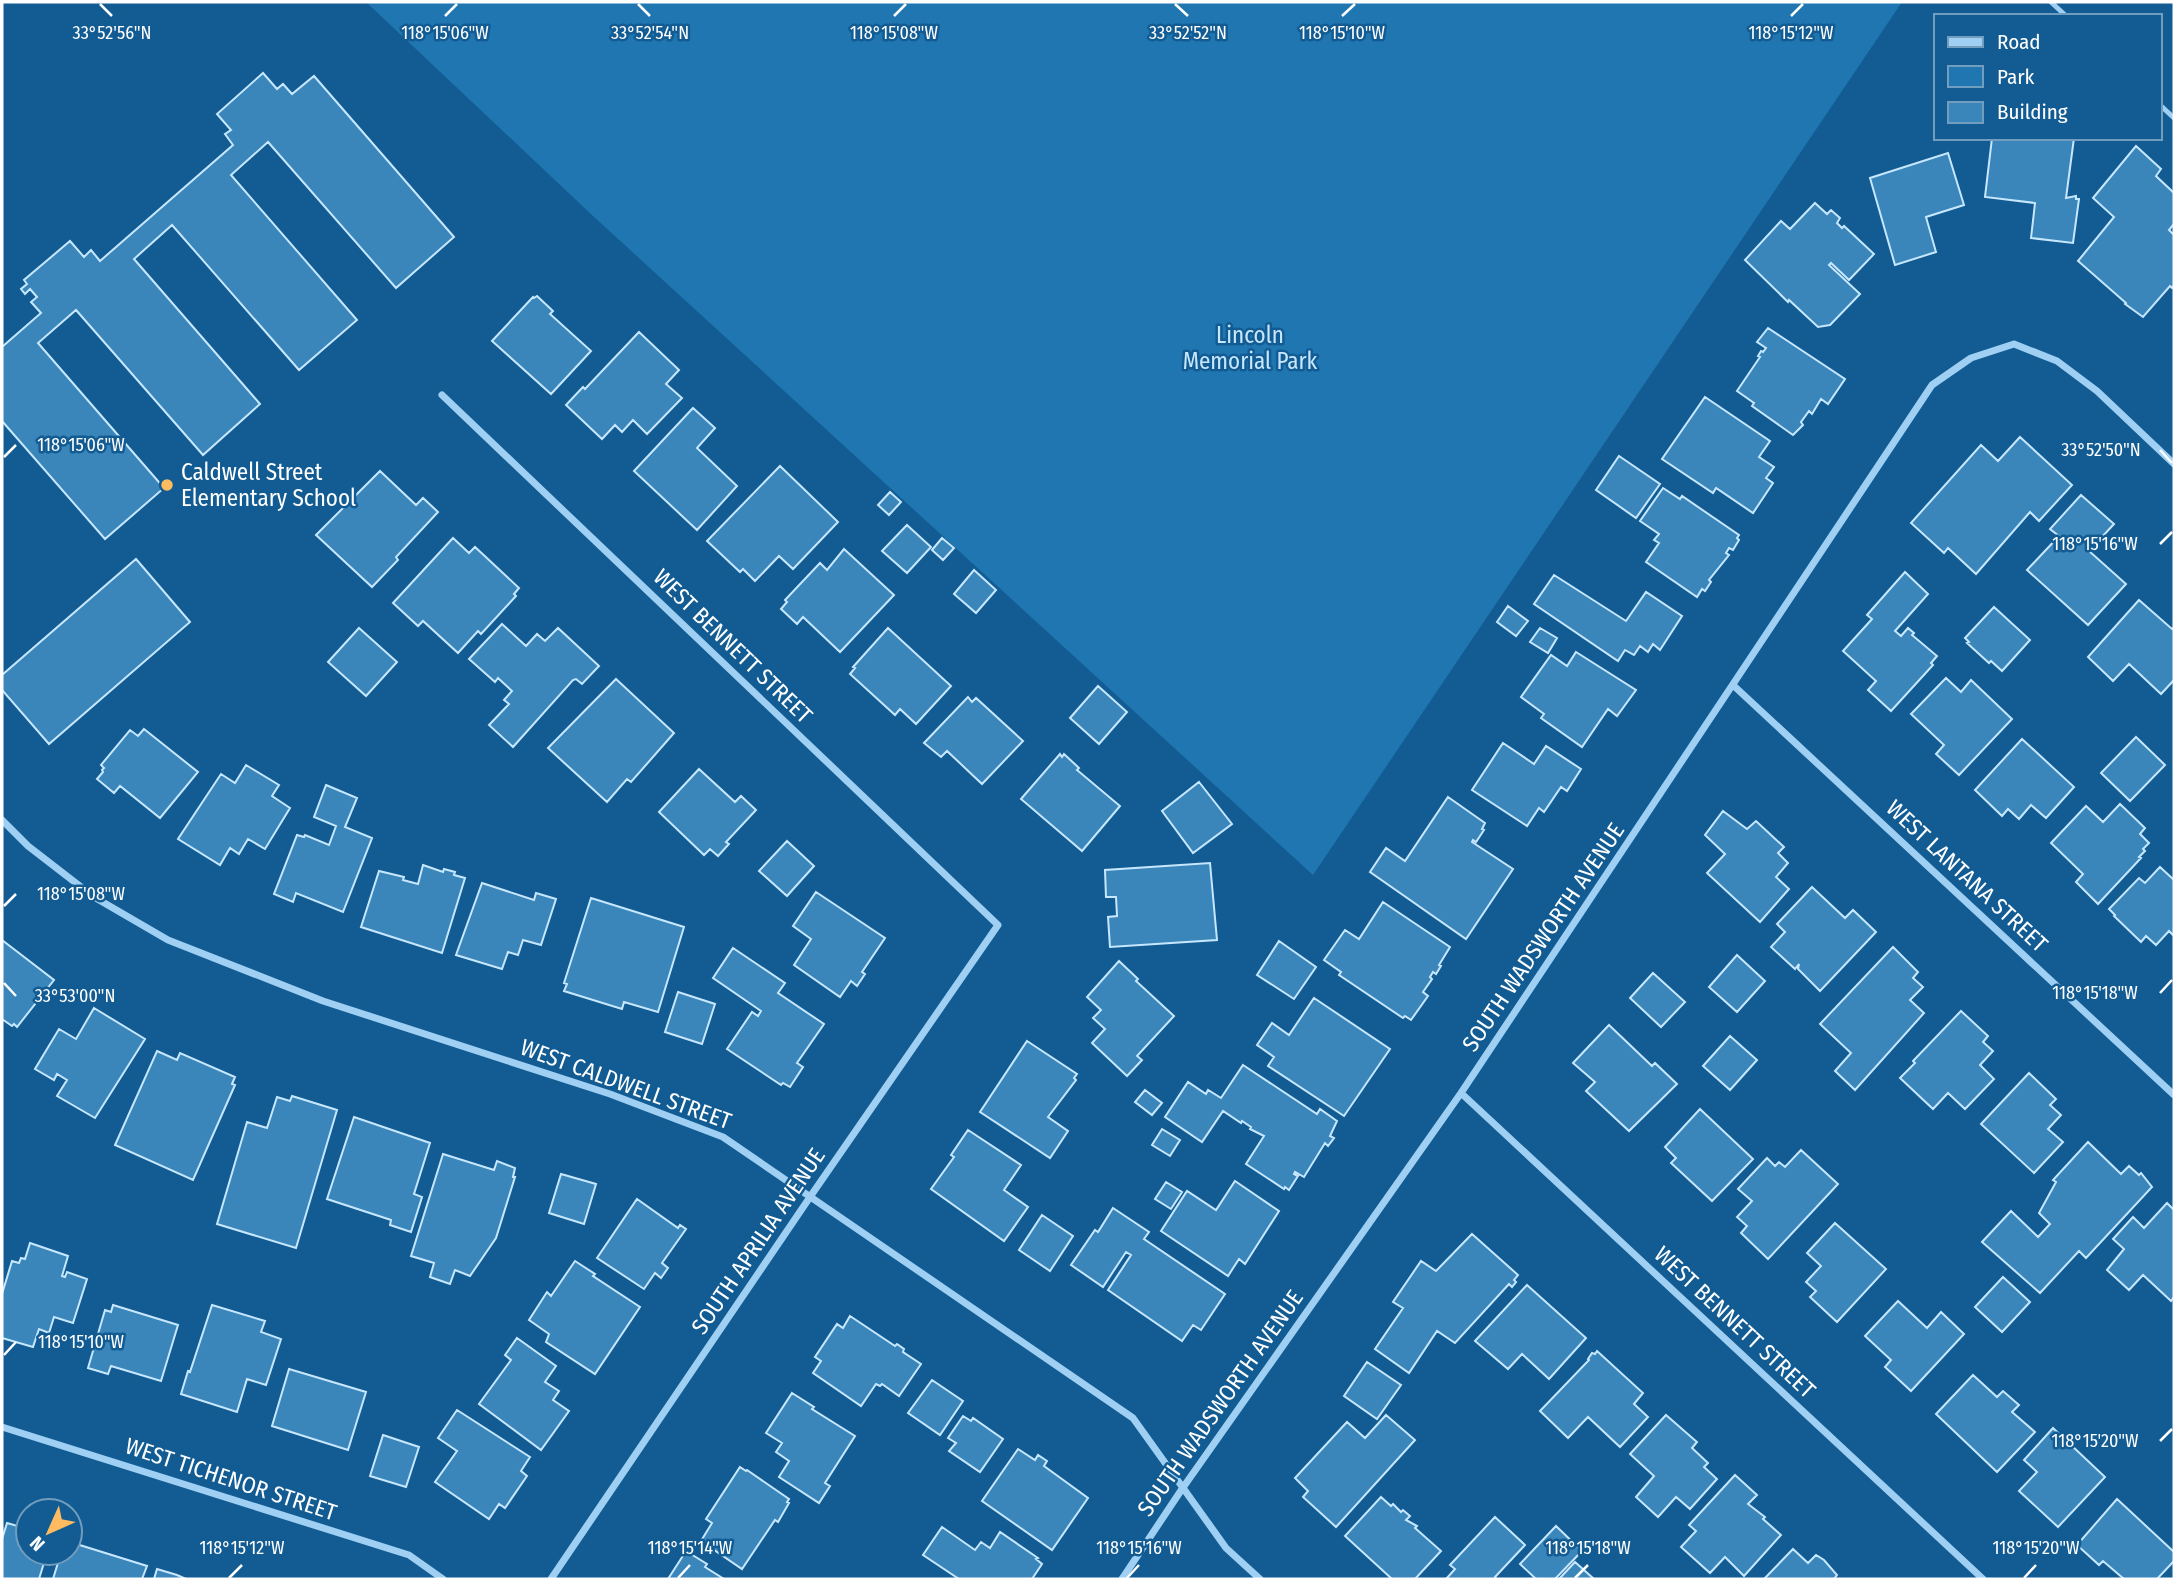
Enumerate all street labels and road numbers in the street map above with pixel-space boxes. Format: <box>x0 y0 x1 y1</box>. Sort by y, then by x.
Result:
street label: WEST BENNETT STREET <box>648 563 818 729</box>
street label: WEST LANTANA STREET <box>1881 794 2054 958</box>
street label: SOUTH WADSWORTH AVENUE <box>1456 817 1630 1057</box>
street label: WEST CALDWELL STREET <box>517 1033 736 1135</box>
street label: SOUTH APRILIA AVENUE <box>685 1143 831 1339</box>
street label: WEST BENNETT STREET <box>1649 1240 1822 1404</box>
street label: SOUTH WADSWORTH AVENUE <box>1131 1285 1309 1521</box>
street label: WEST TICHENOR STREET <box>122 1432 341 1526</box>

